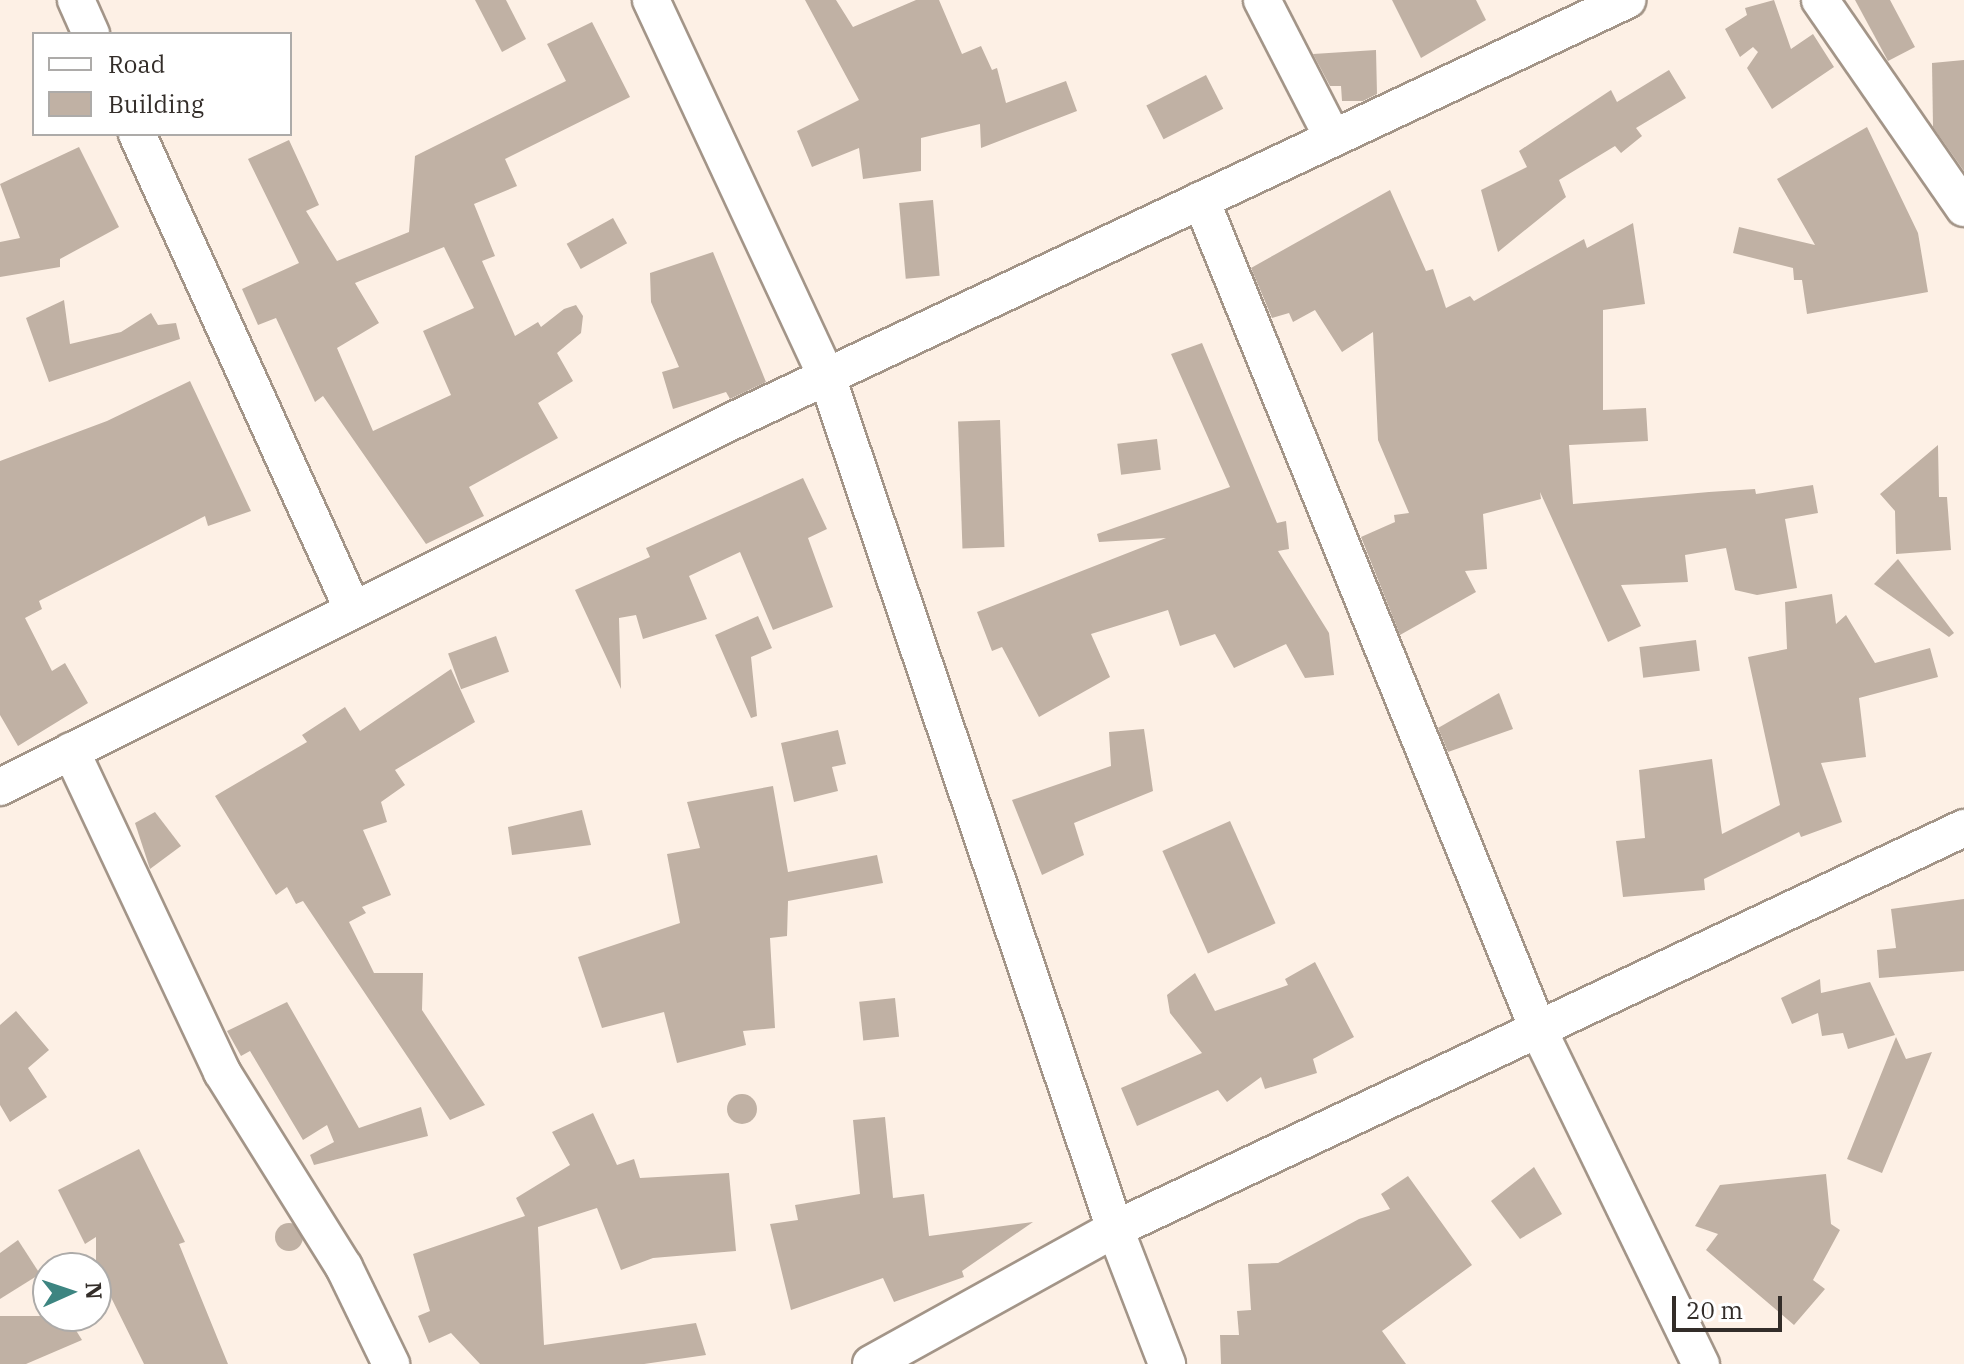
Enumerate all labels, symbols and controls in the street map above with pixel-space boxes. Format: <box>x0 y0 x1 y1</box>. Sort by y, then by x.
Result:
legend <box>32 32 292 136</box>
text: Road <box>108 48 165 80</box>
text: Building <box>108 88 204 120</box>
north arrow <box>32 1252 112 1332</box>
scale bar <box>1676 1280 1786 1330</box>
text: N <box>80 1281 109 1300</box>
text: 20 m <box>1686 1294 1743 1326</box>

